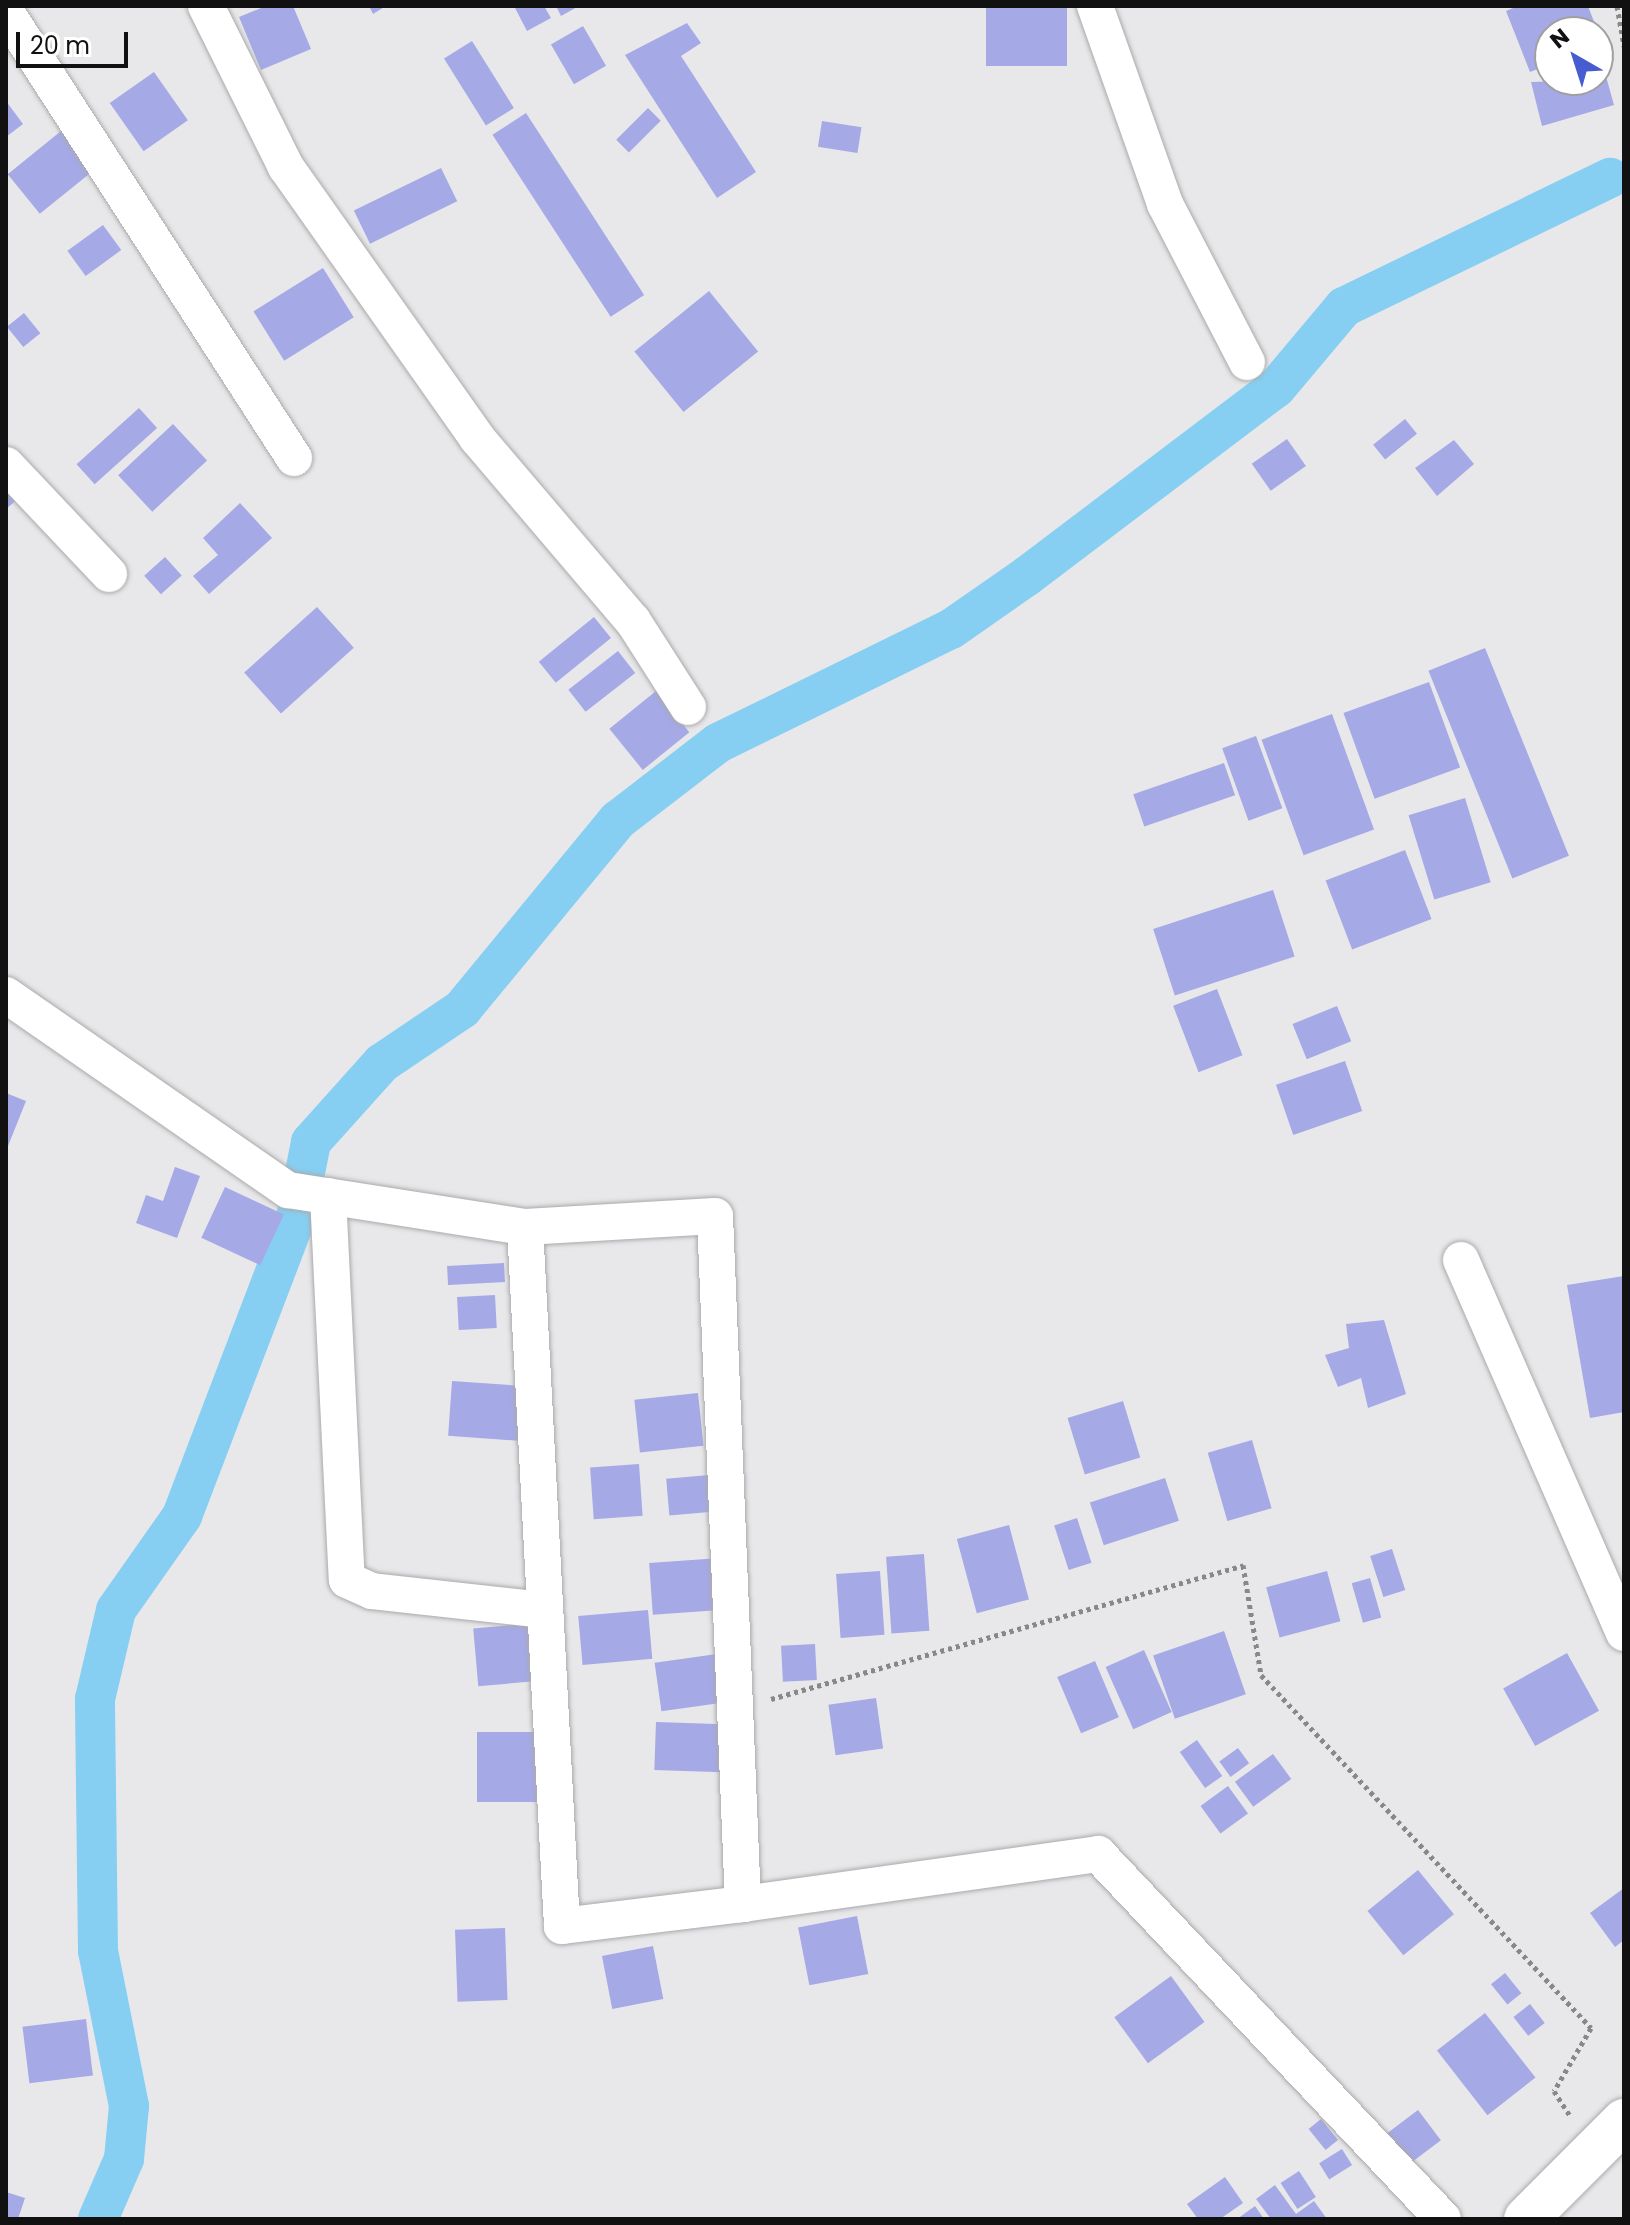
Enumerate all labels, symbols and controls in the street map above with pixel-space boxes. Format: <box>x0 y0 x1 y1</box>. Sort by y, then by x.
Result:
scale bar <box>20 16 132 66</box>
north arrow <box>1534 16 1614 96</box>
text: N <box>1544 21 1576 56</box>
text: 20 m <box>30 29 90 62</box>

